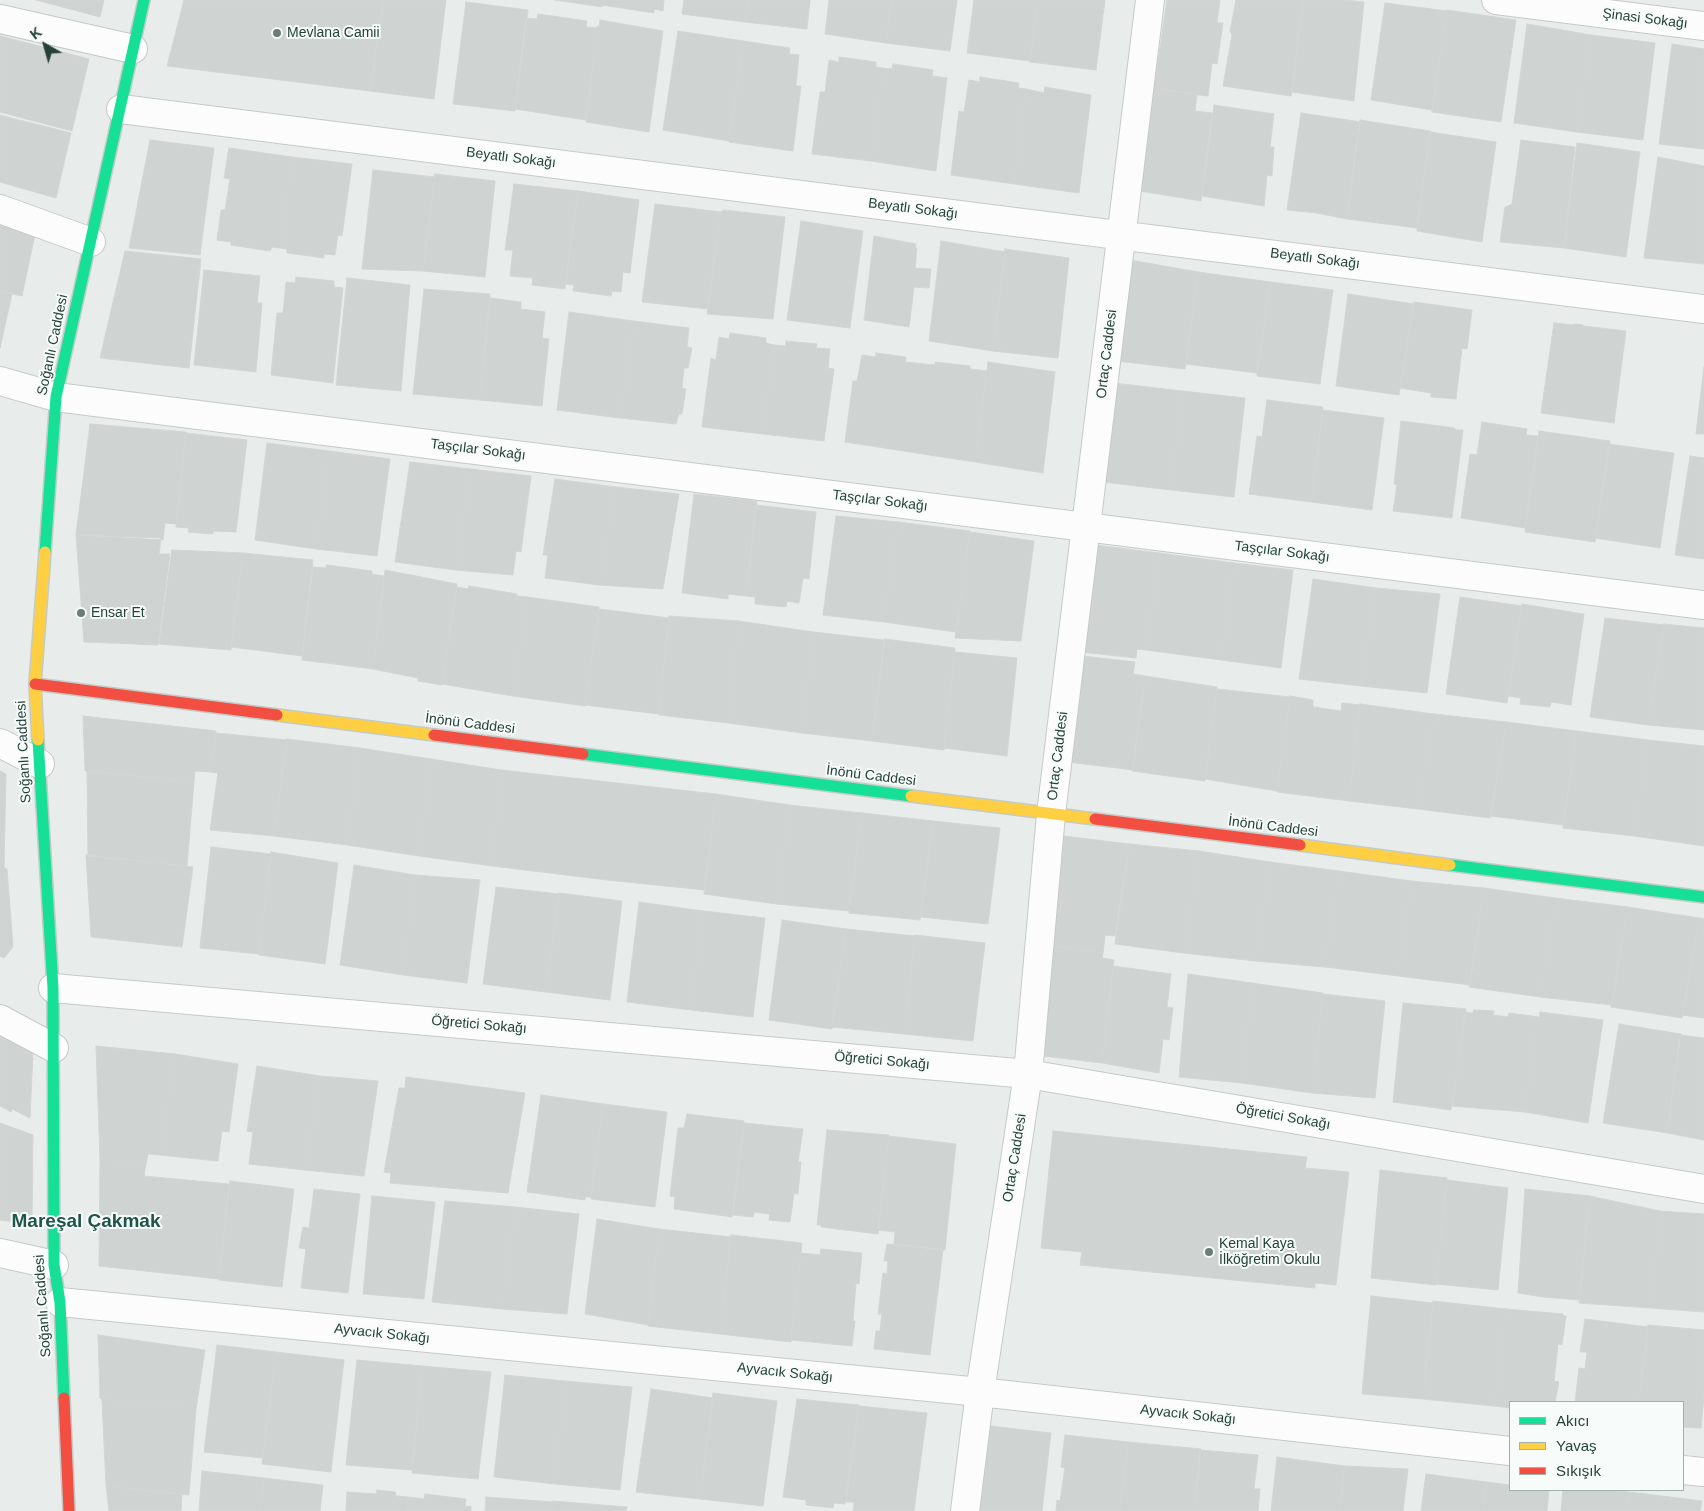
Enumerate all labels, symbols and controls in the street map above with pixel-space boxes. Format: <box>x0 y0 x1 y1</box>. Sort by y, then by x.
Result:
street label: Şinasi Sokağı <box>1601 5 1689 33</box>
north arrow <box>20 20 70 70</box>
text: K <box>27 24 45 43</box>
place label: Mevlana Camii <box>287 25 380 41</box>
marker: Mevlana Camii <box>271 27 283 39</box>
street label: Beyatlı Sokağı <box>465 144 557 172</box>
street label: Beyatlı Sokağı <box>867 195 959 223</box>
street label: Beyatlı Sokağı <box>1269 245 1361 273</box>
street label: Soğanlı Caddesi <box>34 293 72 397</box>
street label: Ortaç Caddesi <box>1093 309 1121 399</box>
street label: Taşçılar Sokağı <box>429 436 527 464</box>
street label: Taşçılar Sokağı <box>831 487 929 515</box>
street label: Taşçılar Sokağı <box>1233 538 1331 566</box>
place label: Ensar Et <box>91 605 145 621</box>
marker: Ensar Et <box>75 607 87 619</box>
street label: Soğanlı Caddesi <box>13 700 35 804</box>
street label: İnönü Caddesi <box>424 710 516 738</box>
street label: Ortaç Caddesi <box>1044 711 1072 801</box>
street label: İnönü Caddesi <box>825 762 917 790</box>
street label: İnönü Caddesi <box>1227 813 1319 841</box>
street label: Öğretici Sokağı <box>431 1012 527 1038</box>
street label: Öğretici Sokağı <box>834 1048 930 1074</box>
street label: Öğretici Sokağı <box>1234 1100 1332 1134</box>
street label: Ortaç Caddesi <box>1000 1112 1030 1204</box>
district label: Mareşal Çakmak <box>12 1211 160 1233</box>
place label: Kemal Kaya İlköğretim Okulu <box>1219 1236 1320 1268</box>
marker: Kemal Kaya İlköğretim Okulu <box>1203 1246 1215 1258</box>
street label: Soğanlı Caddesi <box>31 1254 55 1358</box>
street label: Ayvacık Sokağı <box>333 1321 431 1347</box>
street label: Ayvacık Sokağı <box>736 1360 834 1386</box>
legend <box>1509 1401 1684 1491</box>
street label: Ayvacık Sokağı <box>1139 1402 1237 1428</box>
text: Akıcı <box>1556 1412 1589 1429</box>
text: Yavaş <box>1556 1437 1597 1454</box>
text: Sıkışık <box>1556 1462 1601 1479</box>

